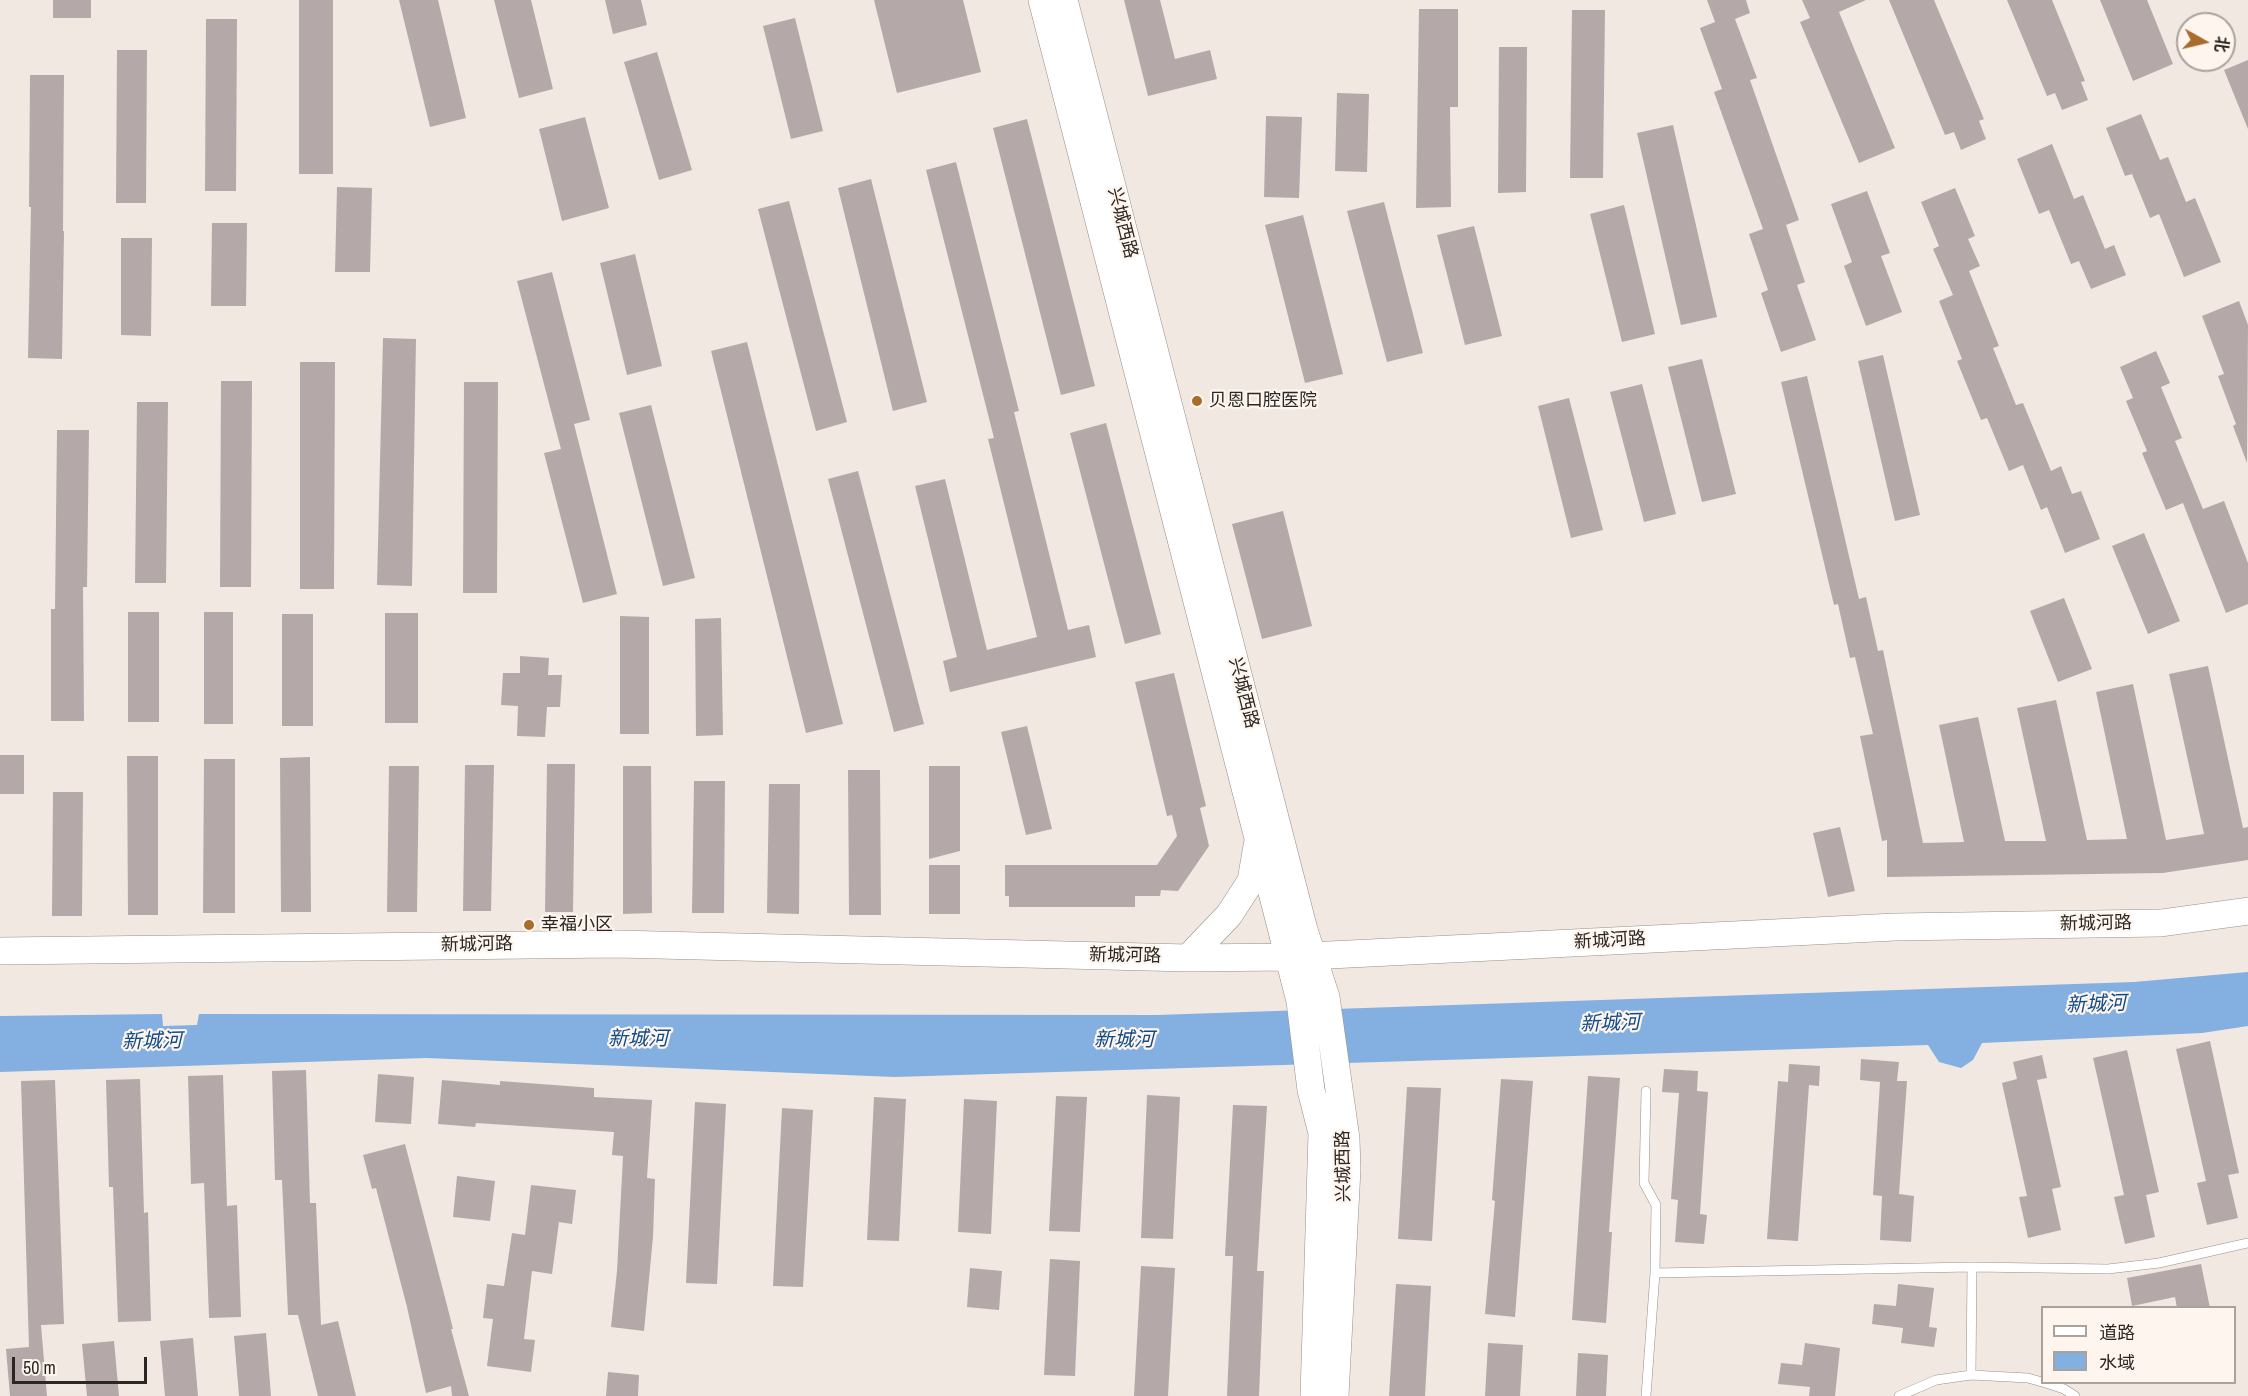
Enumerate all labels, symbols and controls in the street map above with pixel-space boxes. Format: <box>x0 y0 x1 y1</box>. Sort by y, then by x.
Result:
north arrow <box>2176 12 2236 72</box>
text: 北 <box>2210 35 2234 54</box>
street label: 兴城西路 <box>1103 185 1141 261</box>
place label: 贝恩口腔医院 <box>1209 390 1317 412</box>
marker: 贝恩口腔医院 <box>1190 394 1204 408</box>
street label: 兴城西路 <box>1224 655 1262 731</box>
street label: 新城河路 <box>2060 913 2132 935</box>
place label: 幸福小区 <box>541 914 613 936</box>
marker: 幸福小区 <box>522 918 536 932</box>
street label: 新城河路 <box>1573 928 1647 954</box>
street label: 新城河路 <box>441 934 513 956</box>
street label: 新城河路 <box>1089 945 1161 967</box>
water label: 新城河 <box>2066 992 2126 1018</box>
water label: 新城河 <box>1580 1011 1640 1037</box>
water label: 新城河 <box>608 1028 668 1052</box>
water label: 新城河 <box>122 1029 182 1055</box>
water label: 新城河 <box>1094 1029 1154 1053</box>
street label: 兴城西路 <box>1333 1130 1355 1202</box>
legend <box>2041 1306 2236 1384</box>
text: 道路 <box>2099 1320 2135 1345</box>
scale bar <box>15 1345 150 1383</box>
text: 水域 <box>2099 1350 2135 1375</box>
text: 50 m <box>23 1355 56 1380</box>

